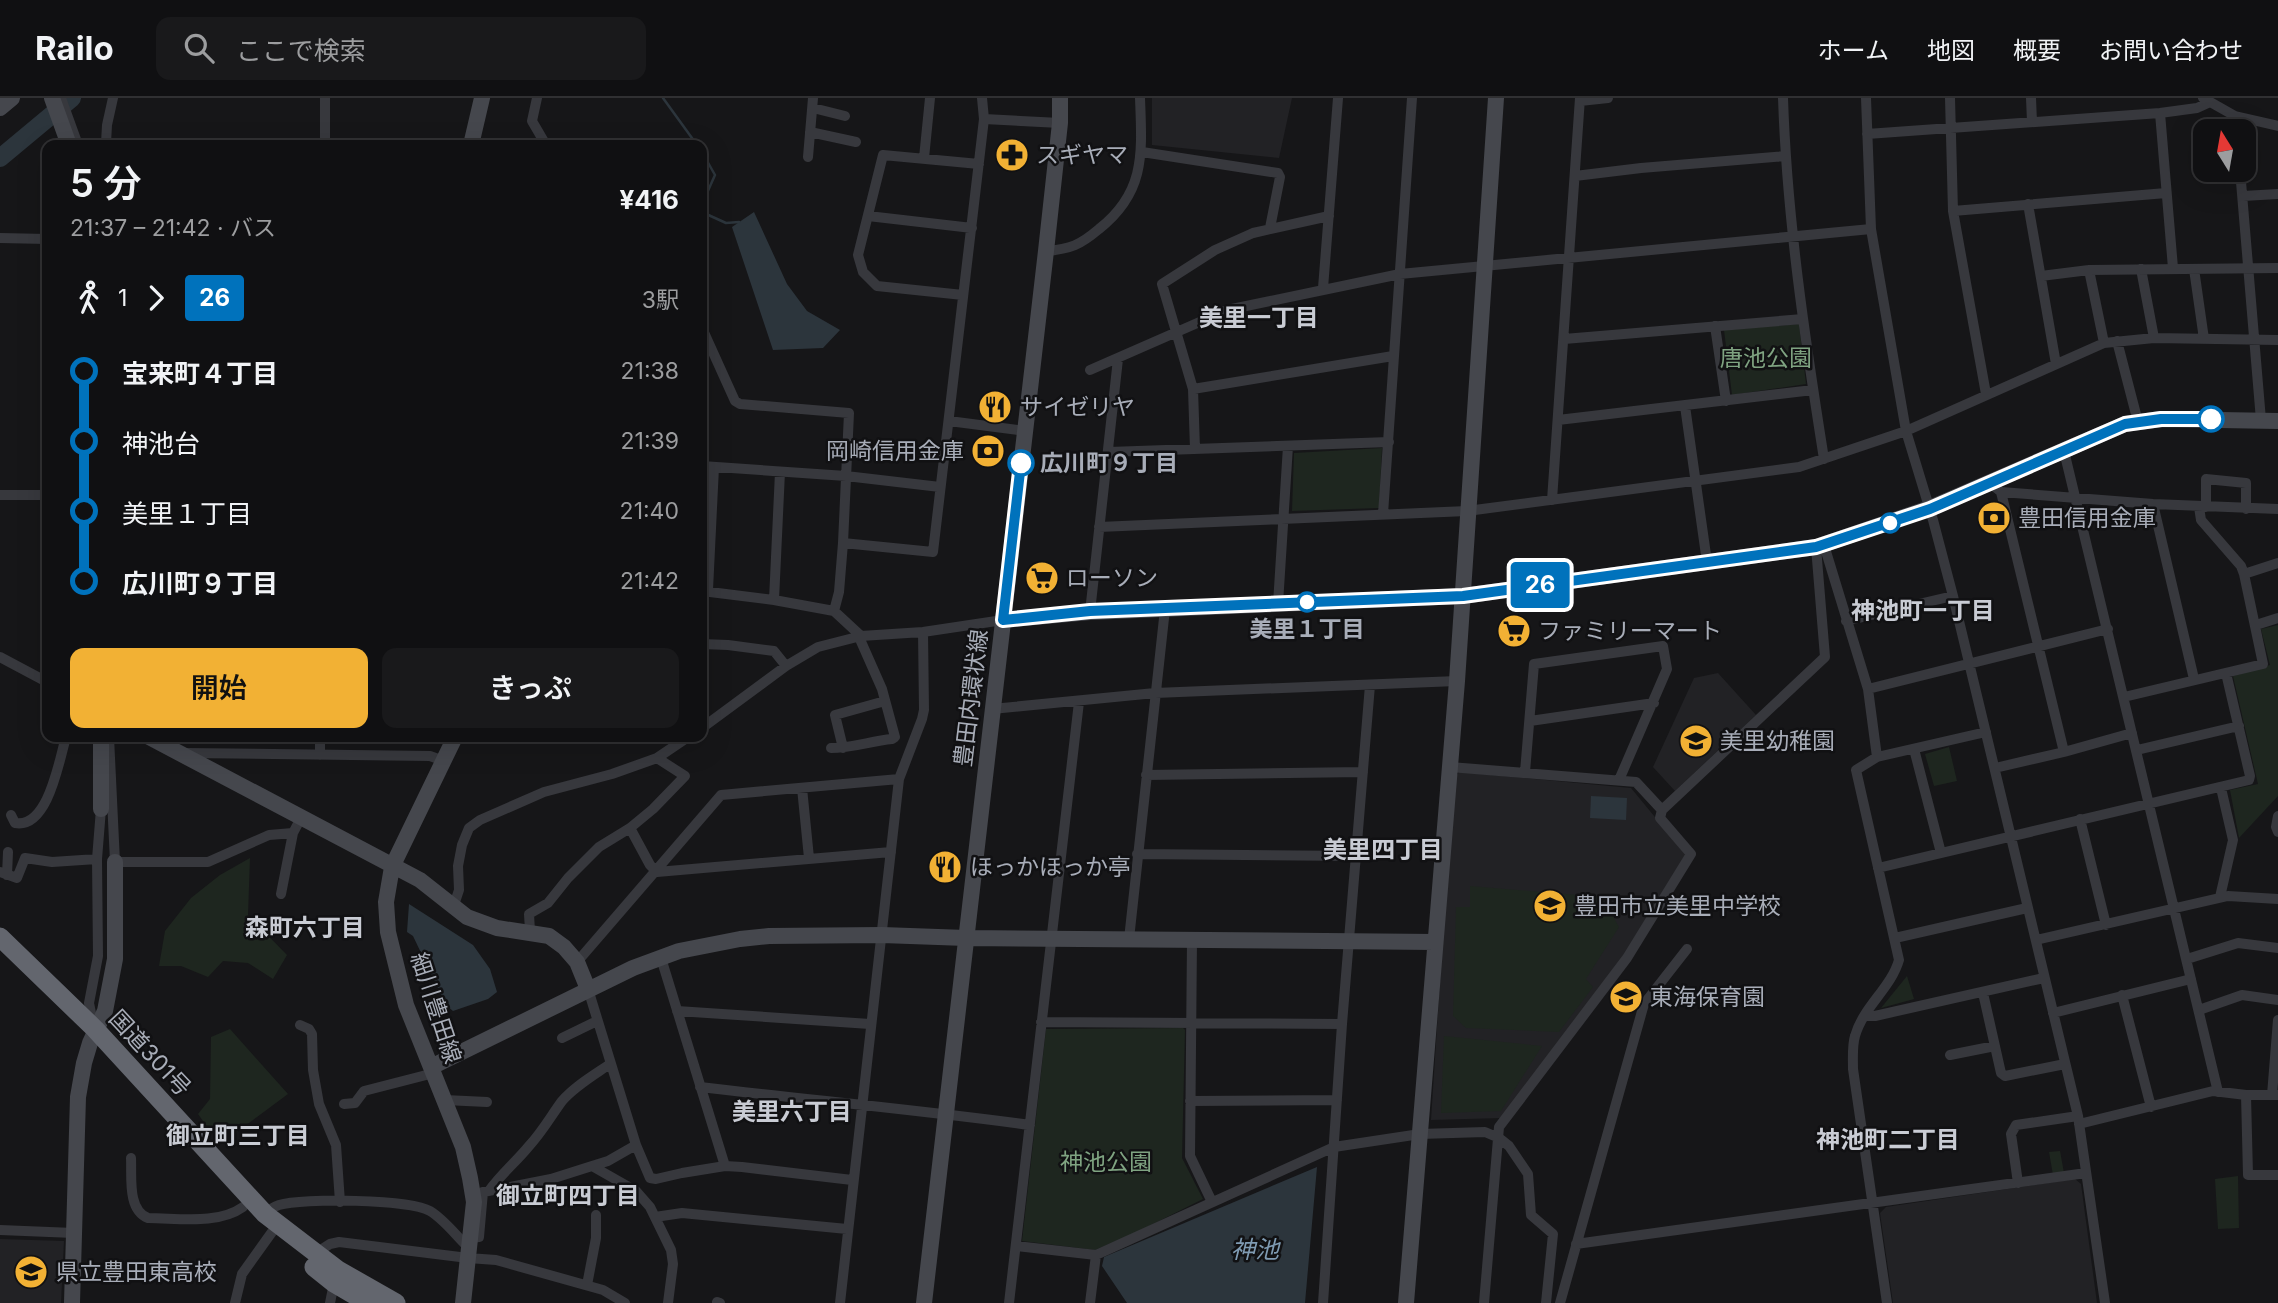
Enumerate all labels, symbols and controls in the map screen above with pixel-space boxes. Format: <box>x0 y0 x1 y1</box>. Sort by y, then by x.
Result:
search box <box>156 17 646 80</box>
text: Railo <box>35 28 114 68</box>
icon: search <box>180 29 218 67</box>
text: ここで検索 <box>236 35 366 66</box>
text: ホーム <box>1818 36 1889 65</box>
text: 地図 <box>1927 36 1975 65</box>
text: 概要 <box>2013 36 2061 65</box>
text: お問い合わせ <box>2099 36 2243 65</box>
north arrow <box>2193 119 2256 182</box>
map controls <box>2193 119 2256 182</box>
pharmacy icon: スギヤマ <box>993 136 1031 174</box>
place label: スギヤマ <box>1036 141 1128 169</box>
text: 5 分 <box>70 160 141 206</box>
text: ¥416 <box>619 184 679 215</box>
text: 21:37 – 21:42 · バス <box>70 214 276 242</box>
icon: walk <box>70 279 108 317</box>
icon: forward <box>137 279 175 317</box>
text: 26 <box>199 283 230 312</box>
text: 1 <box>118 284 127 312</box>
text: 3駅 <box>642 286 679 314</box>
district label: 美里一丁目 <box>1199 303 1319 332</box>
park label: 唐池公園 <box>1720 344 1812 372</box>
text: 21:38 <box>621 357 679 385</box>
text: 宝来町４丁目 <box>122 358 278 389</box>
restaurant icon: サイゼリヤ <box>976 388 1014 426</box>
place label: サイゼリヤ <box>1020 393 1135 421</box>
unlabelled marker <box>2198 406 2224 432</box>
text: 21:39 <box>621 427 679 455</box>
text: 神池台 <box>122 428 200 459</box>
bank icon: 岡崎信用金庫 <box>969 432 1007 470</box>
place label: 岡崎信用金庫 <box>826 437 964 465</box>
place label: 広川町９丁目 <box>1040 449 1178 477</box>
marker: 広川町９丁目 <box>1008 450 1034 476</box>
text: 21:40 <box>620 497 679 525</box>
text: 美里１丁目 <box>122 498 252 529</box>
bank icon: 豊田信用金庫 <box>1975 499 2013 537</box>
place label: 豊田信用金庫 <box>2018 504 2156 532</box>
unlabelled marker <box>1880 513 1900 533</box>
supermarket icon: ローソン <box>1023 559 1061 597</box>
line badge: 26 <box>1508 562 1572 608</box>
place label: ローソン <box>1066 564 1158 592</box>
text: 21:42 <box>620 567 679 595</box>
text: 広川町９丁目 <box>122 568 278 599</box>
text: 26 <box>1525 570 1555 599</box>
marker: 美里１丁目 <box>1297 592 1317 612</box>
district label: 神池町一丁目 <box>1851 596 1995 625</box>
supermarket icon: ファミリーマート <box>1495 612 1533 650</box>
place label: 美里１丁目 <box>1250 615 1365 643</box>
place label: ファミリーマート <box>1538 617 1722 645</box>
street label: 豊田内環状線 <box>949 628 993 768</box>
button: 開始 <box>70 648 368 728</box>
button: きっぷ <box>382 648 679 728</box>
school or university icon: 美里幼稚園 <box>1677 722 1715 760</box>
place label: 美里幼稚園 <box>1720 727 1835 755</box>
district label: 美里四丁目 <box>1323 835 1443 864</box>
restaurant icon: ほっかほっか亭 <box>926 848 964 886</box>
place label: ほっかほっか亭 <box>970 853 1131 881</box>
school or university icon: 豊田市立美里中学校 <box>1531 887 1569 925</box>
place label: 豊田市立美里中学校 <box>1574 892 1781 920</box>
district label: 森町六丁目 <box>245 913 365 942</box>
street label: 細川豊田線 <box>405 949 467 1067</box>
school or university icon: 東海保育園 <box>1607 978 1645 1016</box>
place label: 東海保育園 <box>1650 983 1765 1011</box>
street label: 国道301号 <box>103 1004 197 1102</box>
district label: 美里六丁目 <box>732 1097 852 1126</box>
district label: 御立町三丁目 <box>166 1121 310 1150</box>
district label: 神池町二丁目 <box>1816 1125 1960 1154</box>
park label: 神池公園 <box>1060 1148 1152 1176</box>
district label: 御立町四丁目 <box>496 1181 640 1210</box>
water label: 神池 <box>1231 1235 1281 1264</box>
school or university icon: 県立豊田東高校 <box>12 1253 50 1291</box>
place label: 県立豊田東高校 <box>56 1258 217 1286</box>

